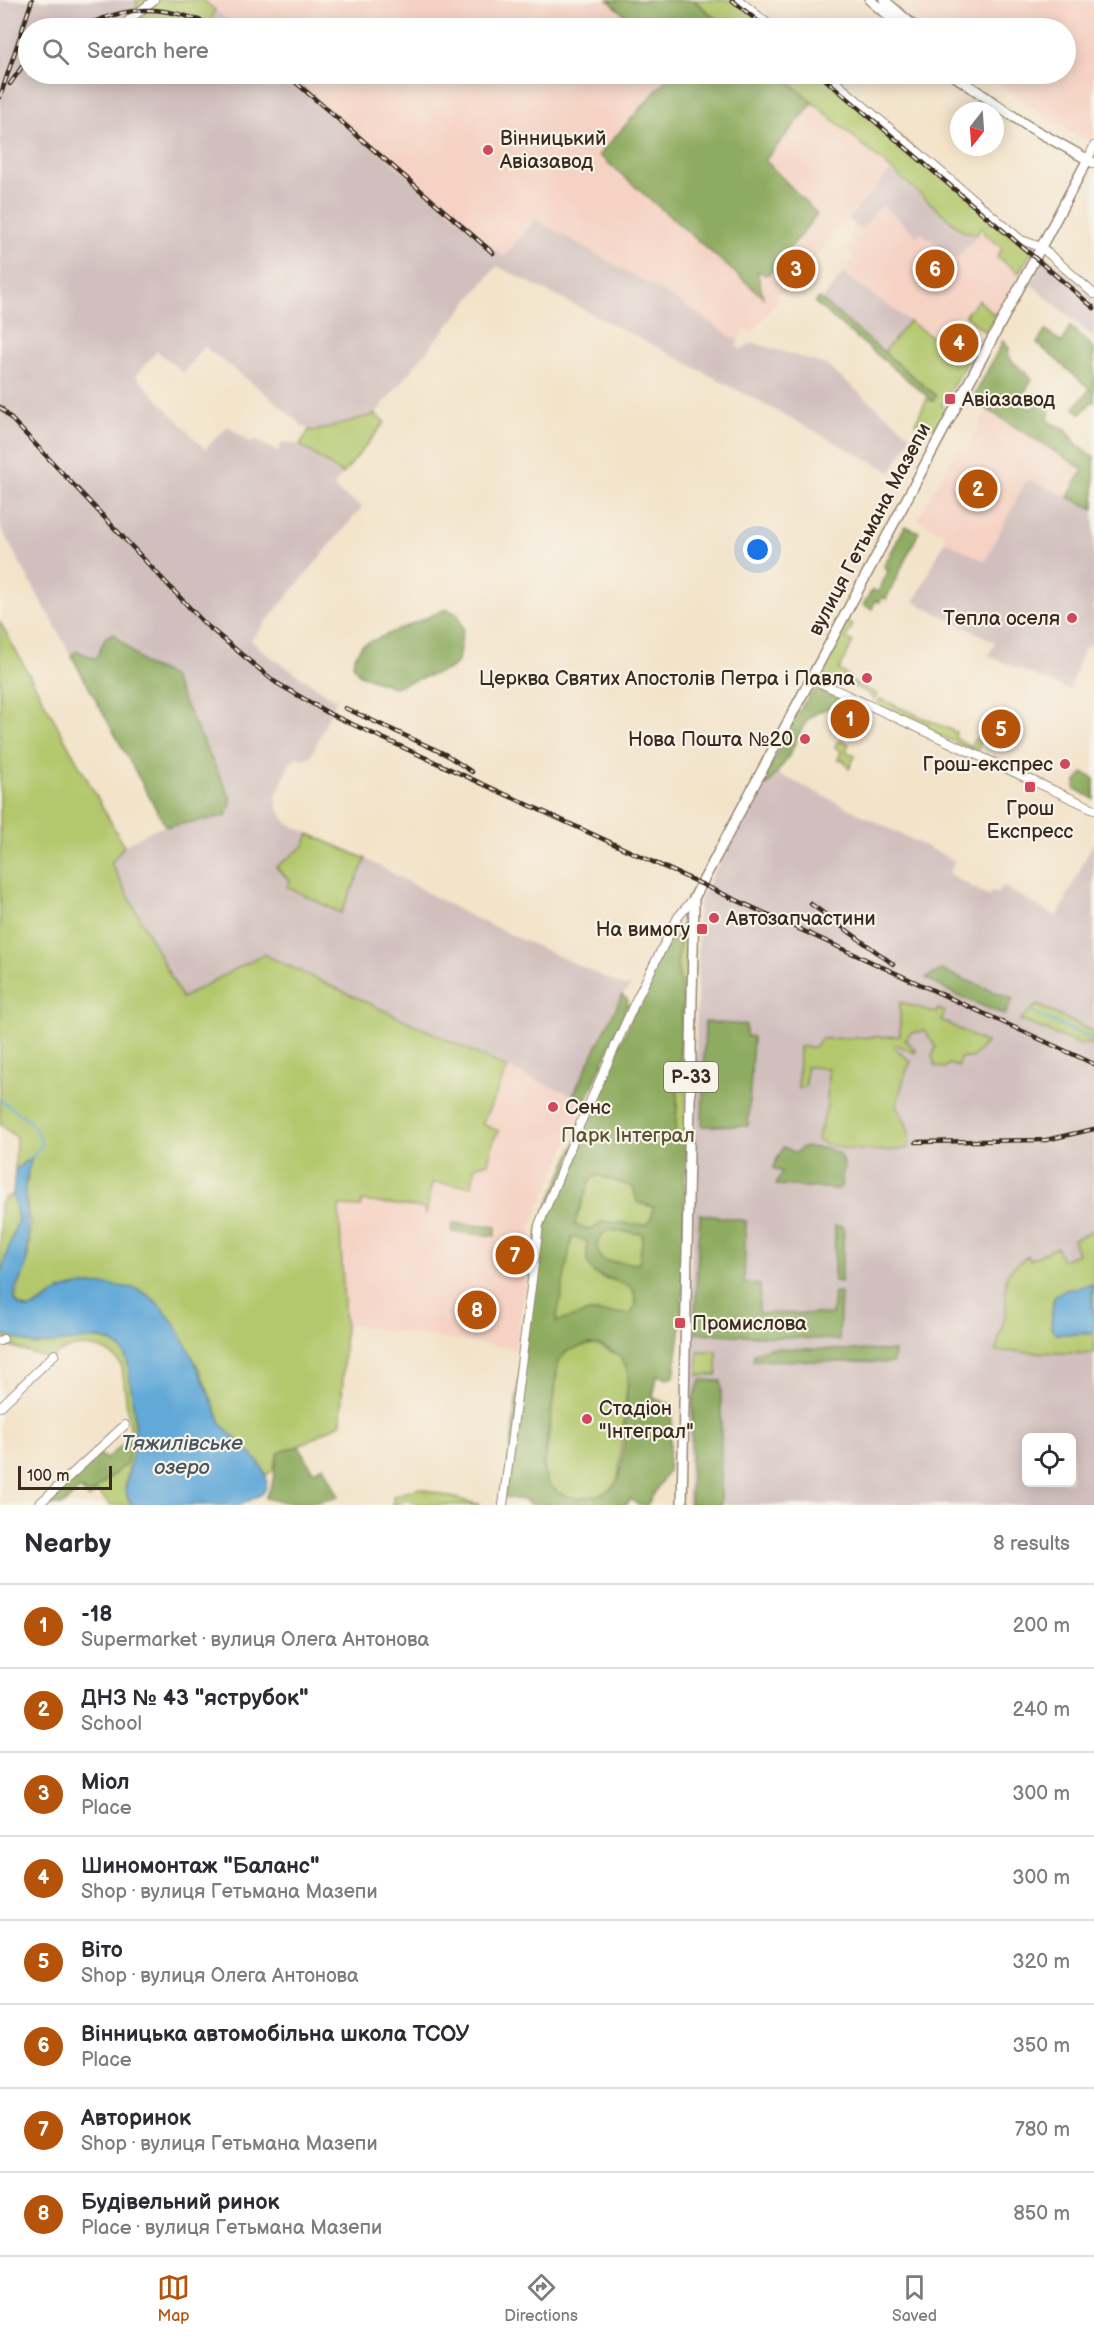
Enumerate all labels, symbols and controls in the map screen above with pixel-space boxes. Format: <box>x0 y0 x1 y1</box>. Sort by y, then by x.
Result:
search box <box>18 18 1076 84</box>
icon: search <box>39 35 72 68</box>
text: Search here <box>87 38 209 65</box>
north arrow <box>950 102 1004 156</box>
place label: Вінницький Авіазавод <box>499 127 606 174</box>
marker: Вінницький Авіазавод <box>481 143 495 157</box>
pin: 3 <box>776 246 816 292</box>
pin: 6 <box>916 246 954 292</box>
pin: 4 <box>940 320 978 366</box>
place label: Авіазавод <box>961 388 1055 412</box>
marker: Авіазавод <box>943 392 957 406</box>
street label: вулиця Гетьмана Мазепи <box>804 419 936 640</box>
pin: 2 <box>958 466 998 512</box>
your location <box>743 535 772 564</box>
place label: Тепла оселя <box>943 607 1060 631</box>
marker: Тепла оселя <box>1065 611 1079 625</box>
place label: Церква Святих Апостолів Петра і Павла <box>479 667 855 691</box>
marker: Церква Святих Апостолів Петра і Павла <box>860 671 874 685</box>
pin: 1 <box>830 696 870 742</box>
pin: 5 <box>982 706 1020 752</box>
place label: Нова Пошта №20 <box>628 728 793 752</box>
marker: Нова Пошта №20 <box>798 732 812 746</box>
place label: Грош-експрес <box>922 753 1053 777</box>
marker: Грош-експрес <box>1058 757 1072 771</box>
marker: Грош Експресс <box>1023 780 1037 794</box>
place label: Грош Експресс <box>987 797 1074 844</box>
place label: Автозапчастини <box>725 907 876 931</box>
marker: Автозапчастини <box>707 911 721 925</box>
place label: На вимогу <box>596 918 690 942</box>
marker: На вимогу <box>695 922 709 936</box>
road number: Р-33 <box>664 1062 718 1092</box>
place label: Сенс <box>565 1096 611 1120</box>
marker: Сенс <box>546 1100 560 1114</box>
park label: Парк Інтеграл <box>561 1124 695 1148</box>
pin: 7 <box>496 1232 534 1278</box>
pin: 8 <box>458 1288 496 1332</box>
place label: Промислова <box>692 1312 807 1336</box>
marker: Промислова <box>673 1316 687 1330</box>
place label: Стадіон "Інтеграл" <box>599 1397 694 1444</box>
marker: Стадіон "Інтеграл" <box>580 1412 594 1426</box>
water label: Тяжилівське озеро <box>121 1431 243 1480</box>
map controls <box>1022 1433 1076 1487</box>
button: locate <box>1022 1433 1076 1487</box>
scale bar <box>18 1463 112 1490</box>
text: 100 m <box>27 1467 70 1486</box>
text: Nearby <box>24 1529 111 1560</box>
text: 8 results <box>993 1532 1070 1556</box>
text: -18 <box>81 1601 112 1628</box>
text: 1 <box>39 1614 48 1638</box>
text: 200 m <box>1013 1614 1070 1638</box>
text: Supermarket · вулиця Олега Антонова <box>81 1628 429 1652</box>
text: ДНЗ № 43 "яструбок" <box>81 1685 309 1712</box>
text: 2 <box>38 1698 49 1722</box>
text: 240 m <box>1013 1698 1070 1722</box>
text: School <box>81 1712 142 1736</box>
text: Міол <box>81 1769 129 1796</box>
text: 3 <box>38 1782 49 1806</box>
text: 300 m <box>1012 1782 1070 1806</box>
text: Place <box>81 1796 132 1820</box>
text: Шиномонтаж "Баланс" <box>81 1853 320 1880</box>
text: 4 <box>38 1866 49 1890</box>
text: 300 m <box>1012 1866 1070 1890</box>
text: Shop · вулиця Гетьмана Мазепи <box>81 1880 378 1904</box>
text: Віто <box>81 1937 123 1964</box>
text: 5 <box>38 1950 49 1974</box>
text: 320 m <box>1012 1950 1070 1974</box>
text: Shop · вулиця Олега Антонова <box>81 1964 359 1988</box>
text: Вінницька автомобільна школа ТСОУ <box>81 2021 469 2048</box>
text: 6 <box>37 2034 50 2058</box>
text: 350 m <box>1013 2034 1070 2058</box>
text: Place <box>81 2048 132 2072</box>
text: Авторинок <box>81 2105 191 2132</box>
text: 7 <box>38 2118 49 2142</box>
text: 780 m <box>1015 2118 1070 2142</box>
text: Shop · вулиця Гетьмана Мазепи <box>81 2132 378 2156</box>
text: Будівельний ринок <box>81 2189 279 2216</box>
text: 8 <box>37 2202 50 2226</box>
text: 850 m <box>1013 2202 1070 2226</box>
text: Place · вулиця Гетьмана Мазепи <box>81 2216 382 2240</box>
tab: Map <box>157 2271 190 2326</box>
tab: Directions <box>504 2271 578 2326</box>
tab: Saved <box>892 2271 937 2326</box>

